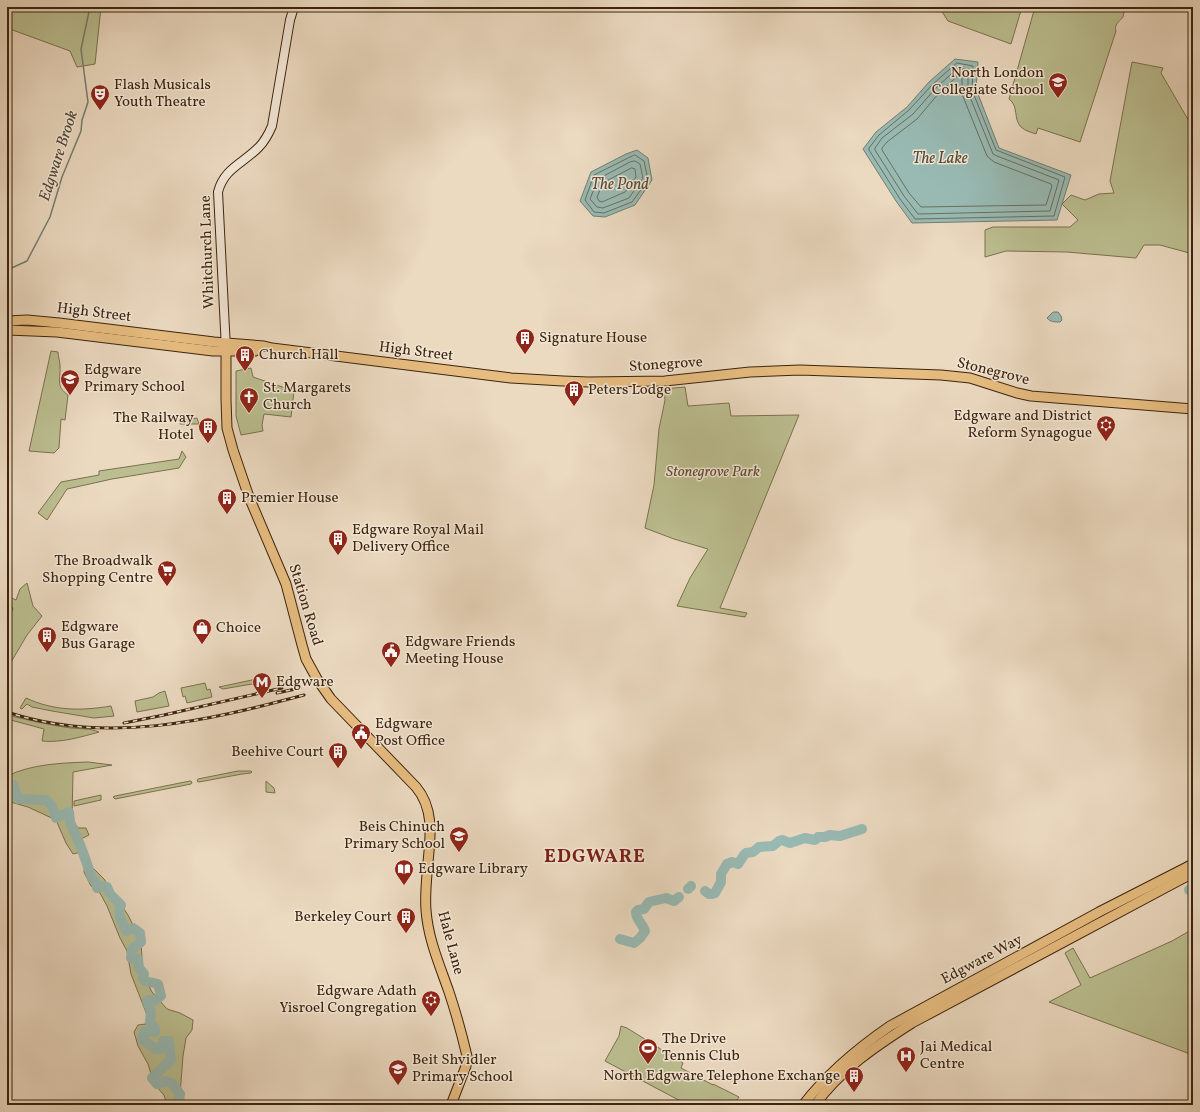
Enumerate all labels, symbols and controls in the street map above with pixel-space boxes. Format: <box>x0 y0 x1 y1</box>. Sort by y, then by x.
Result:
place label: North London Collegiate School <box>932 63 1044 101</box>
school or university icon: North London Collegiate School <box>1047 71 1069 99</box>
place label: Flash Musicals Youth Theatre <box>114 75 211 113</box>
theatre icon: Flash Musicals Youth Theatre <box>89 83 111 111</box>
water label: Edgware Brook <box>34 107 84 204</box>
water label: The Lake <box>912 148 968 170</box>
water label: The Pond <box>591 174 649 196</box>
street label: Whitchurch Lane <box>196 195 220 309</box>
street label: High Street <box>56 298 132 328</box>
building icon: Signature House <box>514 327 536 355</box>
place label: Signature House <box>539 328 647 349</box>
street label: High Street <box>378 337 454 367</box>
building icon: Church Hall <box>234 344 256 372</box>
place label: Church Hall <box>259 345 339 366</box>
street label: Stonegrove <box>628 352 704 378</box>
street label: Stonegrove <box>955 353 1031 391</box>
place label: Edgware Primary School <box>84 360 185 398</box>
school or university icon: Edgware Primary School <box>59 368 81 396</box>
place label: St. Margarets Church <box>263 378 351 416</box>
building icon: Peters Lodge <box>563 379 585 407</box>
place label: Peters Lodge <box>588 380 671 401</box>
church icon: St. Margarets Church <box>238 386 260 414</box>
place label: Edgware and District Reform Synagogue <box>954 406 1092 444</box>
place label: The Railway Hotel <box>113 408 194 446</box>
synagogue icon: Edgware and District Reform Synagogue <box>1095 414 1117 442</box>
building icon: The Railway Hotel <box>197 416 219 444</box>
park label: Stonegrove Park <box>666 462 760 483</box>
building icon: Premier House <box>216 487 238 515</box>
place label: Premier House <box>241 488 339 509</box>
place label: Edgware Royal Mail Delivery Office <box>352 520 484 558</box>
building icon: Edgware Royal Mail Delivery Office <box>327 528 349 556</box>
place label: The Broadwalk Shopping Centre <box>42 551 153 589</box>
supermarket icon: The Broadwalk Shopping Centre <box>156 559 178 587</box>
street label: Station Road <box>283 562 327 648</box>
place label: Edgware Bus Garage <box>61 617 135 655</box>
shop icon: Choice <box>191 617 213 645</box>
place label: Choice <box>216 618 261 639</box>
building icon: Edgware Bus Garage <box>36 625 58 653</box>
place label: Edgware Friends Meeting House <box>405 632 515 670</box>
public building icon: Edgware Friends Meeting House <box>380 640 402 668</box>
metro station icon: Edgware <box>251 671 273 699</box>
place label: Edgware <box>276 672 334 693</box>
place label: Edgware Post Office <box>375 714 445 752</box>
public building icon: Edgware Post Office <box>350 722 372 750</box>
building icon: Beehive Court <box>327 741 349 769</box>
place label: Beehive Court <box>231 742 324 763</box>
place label: Beis Chinuch Primary School <box>344 817 445 855</box>
school or university icon: Beis Chinuch Primary School <box>448 825 470 853</box>
district label: EDGWARE <box>544 844 646 870</box>
library icon: Edgware Library <box>393 858 415 886</box>
place label: Edgware Library <box>418 859 528 880</box>
building icon: Berkeley Court <box>395 906 417 934</box>
place label: Berkeley Court <box>294 907 392 928</box>
street label: Hale Lane <box>431 909 469 977</box>
street label: Edgware Way <box>938 930 1026 990</box>
place label: Edgware Adath Yisroel Congregation <box>279 981 417 1019</box>
synagogue icon: Edgware Adath Yisroel Congregation <box>420 989 442 1017</box>
place label: The Drive Tennis Club <box>662 1029 740 1067</box>
sports icon: The Drive Tennis Club <box>637 1037 659 1065</box>
place label: Jai Medical Centre <box>920 1037 992 1075</box>
hospital icon: Jai Medical Centre <box>895 1045 917 1073</box>
place label: Beit Shvidler Primary School <box>412 1050 513 1088</box>
school or university icon: Beit Shvidler Primary School <box>387 1058 409 1086</box>
building icon: North Edgware Telephone Exchange <box>843 1065 865 1093</box>
place label: North Edgware Telephone Exchange <box>603 1066 840 1087</box>

